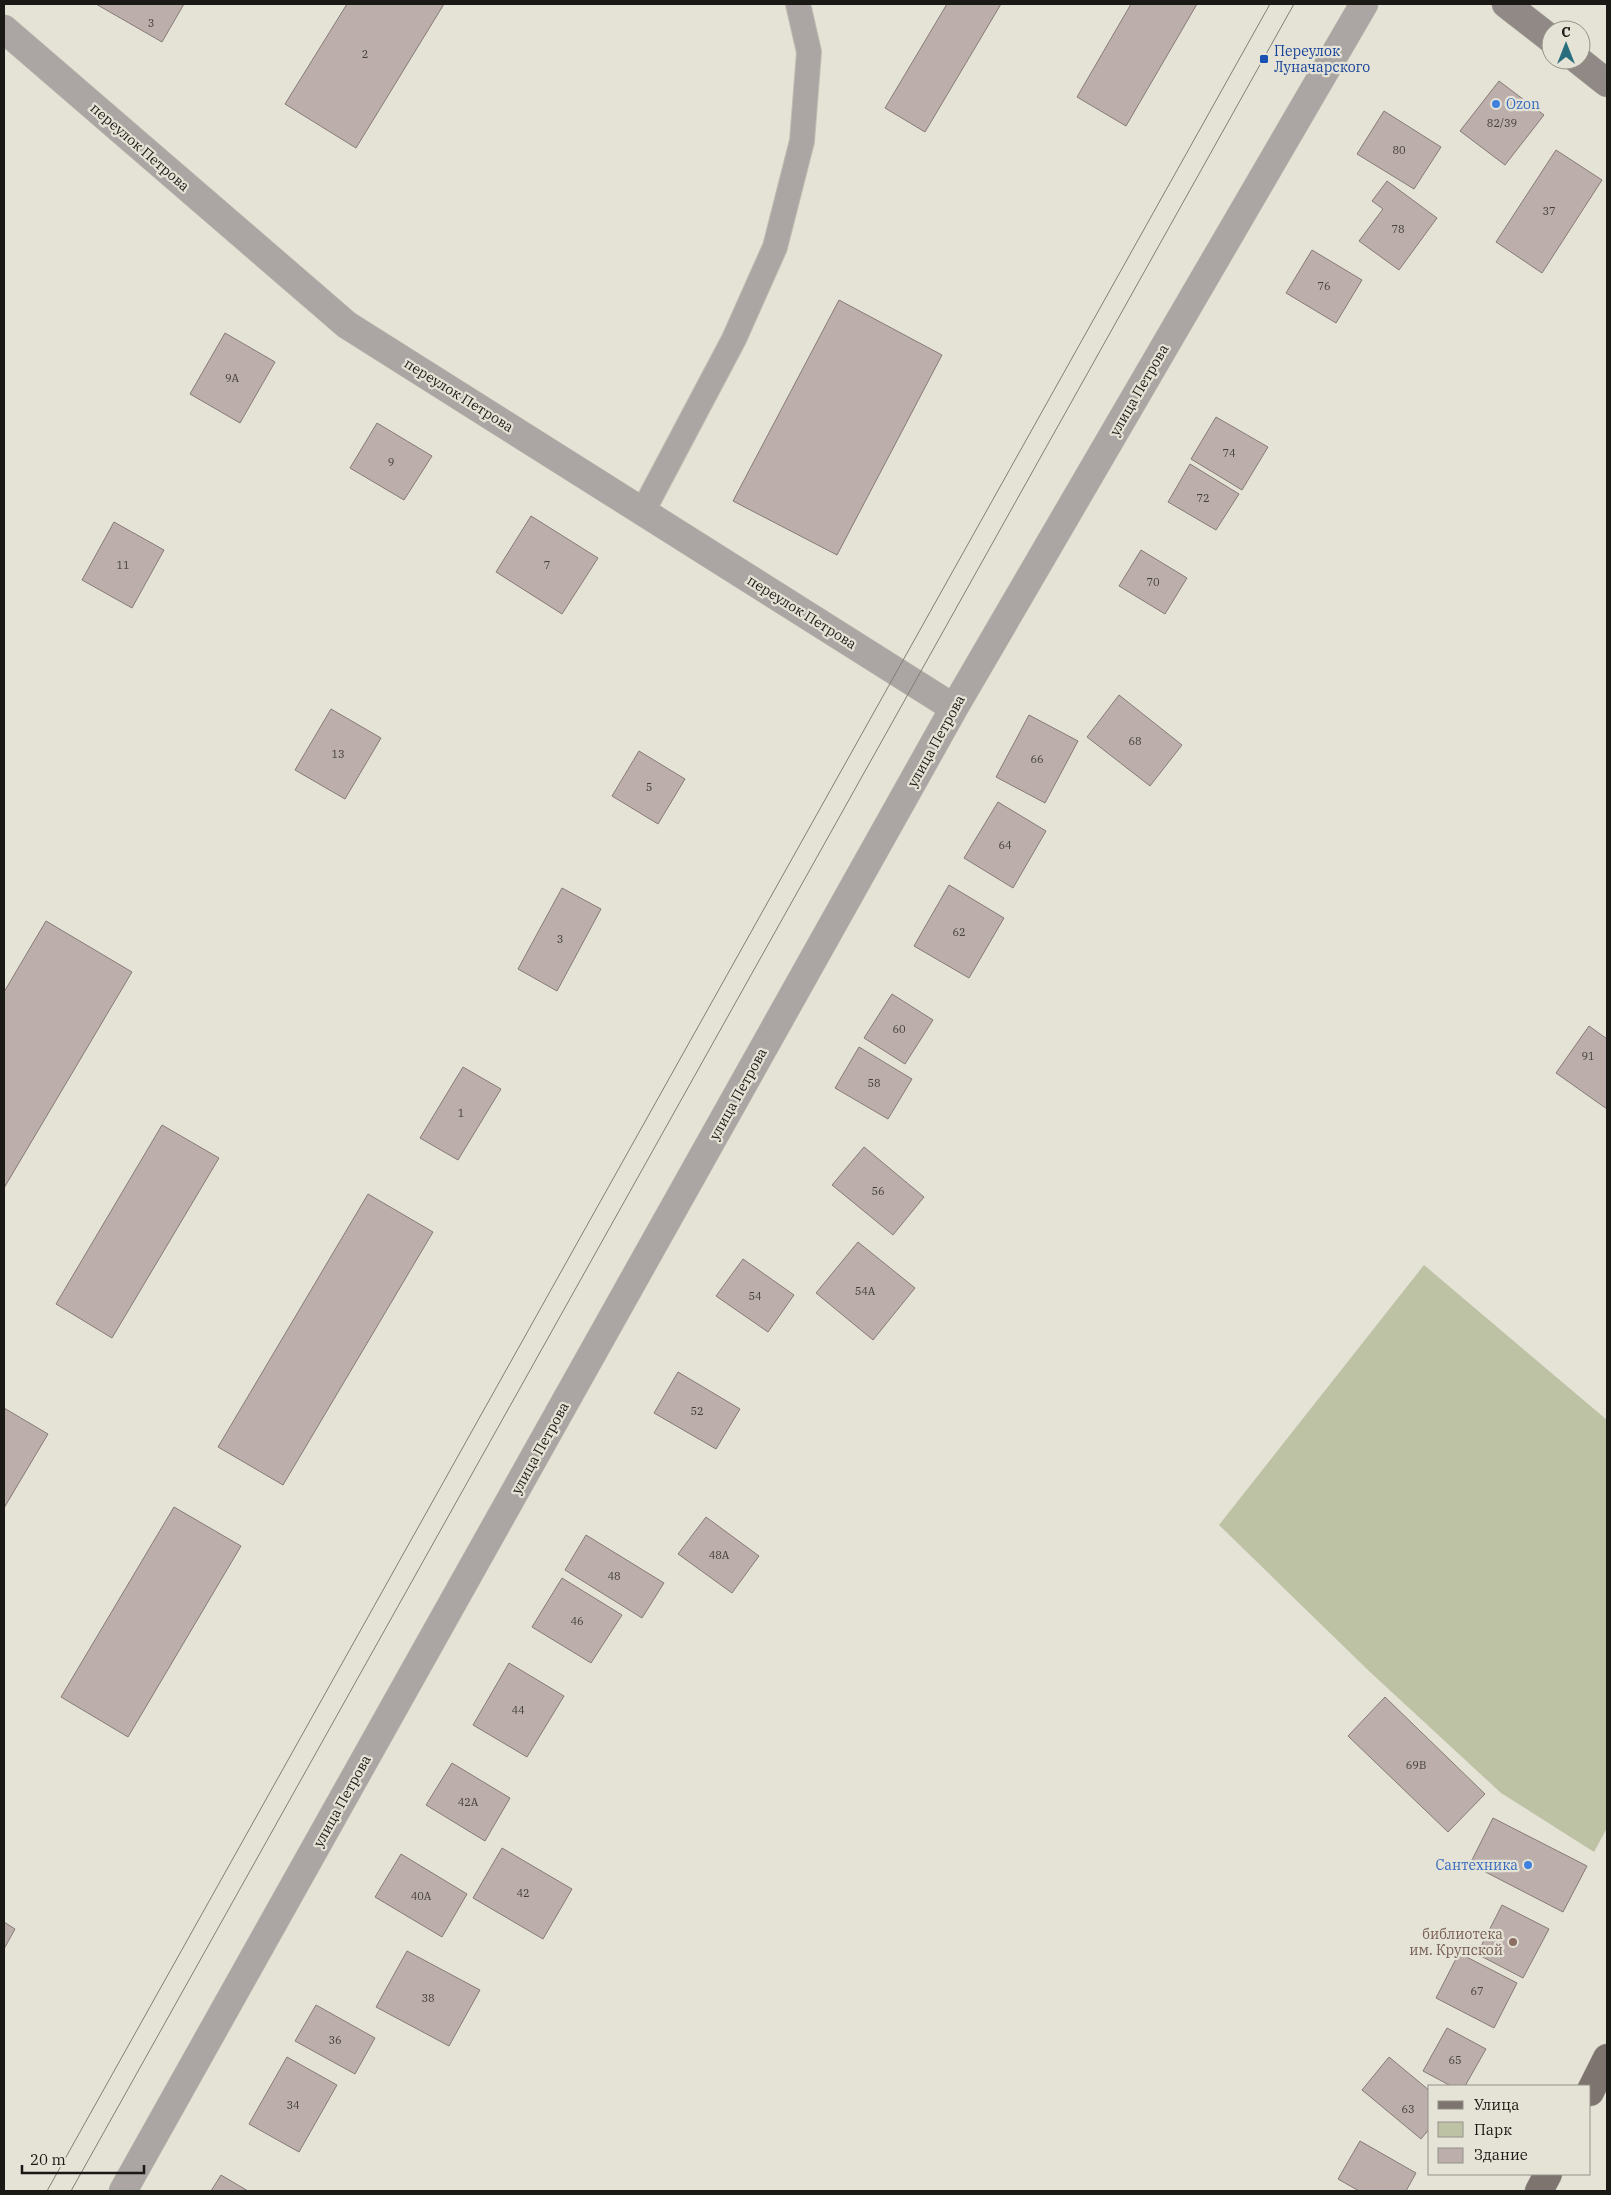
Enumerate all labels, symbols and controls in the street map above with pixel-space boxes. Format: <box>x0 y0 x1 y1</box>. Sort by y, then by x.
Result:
house number: 3 <box>148 16 154 30</box>
north arrow <box>1541 20 1591 70</box>
text: С <box>1561 23 1571 41</box>
place label: Переулок Луначарского <box>1274 42 1370 76</box>
house number: 2 <box>362 47 368 61</box>
marker: Переулок Луначарского <box>1258 53 1270 65</box>
place label: Ozon <box>1506 95 1540 113</box>
marker: Ozon <box>1490 98 1502 110</box>
street label: переулок Петрова <box>87 99 194 195</box>
house number: 82/39 <box>1487 116 1517 130</box>
house number: 80 <box>1392 143 1406 157</box>
house number: 37 <box>1542 204 1556 218</box>
house number: 78 <box>1391 222 1405 236</box>
house number: 76 <box>1317 279 1331 293</box>
street label: улица Петрова <box>1106 341 1173 439</box>
street label: переулок Петрова <box>401 354 517 436</box>
house number: 9А <box>225 371 240 385</box>
house number: 74 <box>1222 446 1236 460</box>
house number: 9 <box>388 455 394 469</box>
house number: 72 <box>1196 491 1210 505</box>
house number: 11 <box>116 558 130 572</box>
house number: 7 <box>544 558 550 572</box>
street label: переулок Петрова <box>744 571 860 653</box>
house number: 70 <box>1146 575 1160 589</box>
street label: улица Петрова <box>903 691 969 790</box>
house number: 68 <box>1128 734 1142 748</box>
house number: 13 <box>331 747 345 761</box>
house number: 66 <box>1030 752 1044 766</box>
house number: 5 <box>646 780 652 794</box>
house number: 64 <box>998 838 1012 852</box>
house number: 62 <box>952 925 966 939</box>
house number: 3 <box>557 932 563 946</box>
house number: 60 <box>892 1022 906 1036</box>
street label: улица Петрова <box>705 1044 771 1143</box>
house number: 91 <box>1581 1049 1595 1063</box>
house number: 58 <box>867 1076 881 1090</box>
house number: 1 <box>458 1106 464 1120</box>
house number: 56 <box>871 1184 885 1198</box>
house number: 54А <box>855 1284 876 1298</box>
house number: 54 <box>748 1289 762 1303</box>
street label: улица Петрова <box>507 1398 573 1497</box>
house number: 52 <box>690 1404 704 1418</box>
house number: 48А <box>709 1548 730 1562</box>
house number: 48 <box>607 1569 621 1583</box>
house number: 46 <box>570 1614 584 1628</box>
house number: 44 <box>511 1703 525 1717</box>
street label: улица Петрова <box>309 1751 375 1850</box>
house number: 69В <box>1406 1758 1426 1772</box>
house number: 42А <box>458 1795 479 1809</box>
place label: Сантехника <box>1435 1856 1518 1874</box>
marker: Сантехника <box>1522 1859 1534 1871</box>
house number: 42 <box>516 1886 530 1900</box>
house number: 40А <box>411 1889 432 1903</box>
place label: библиотека им. Крупской <box>1409 1925 1503 1959</box>
marker: библиотека им. Крупской <box>1507 1936 1519 1948</box>
house number: 67 <box>1470 1984 1484 1998</box>
house number: 38 <box>421 1991 435 2005</box>
house number: 36 <box>328 2033 342 2047</box>
house number: 65 <box>1448 2053 1462 2067</box>
legend <box>1428 2085 1591 2175</box>
text: Улица <box>1474 2095 1519 2114</box>
house number: 34 <box>286 2098 300 2112</box>
house number: 63 <box>1401 2102 1415 2116</box>
text: Парк <box>1474 2120 1512 2139</box>
scale bar <box>22 2142 145 2174</box>
text: Здание <box>1474 2145 1528 2164</box>
text: 20 m <box>30 2150 66 2169</box>

